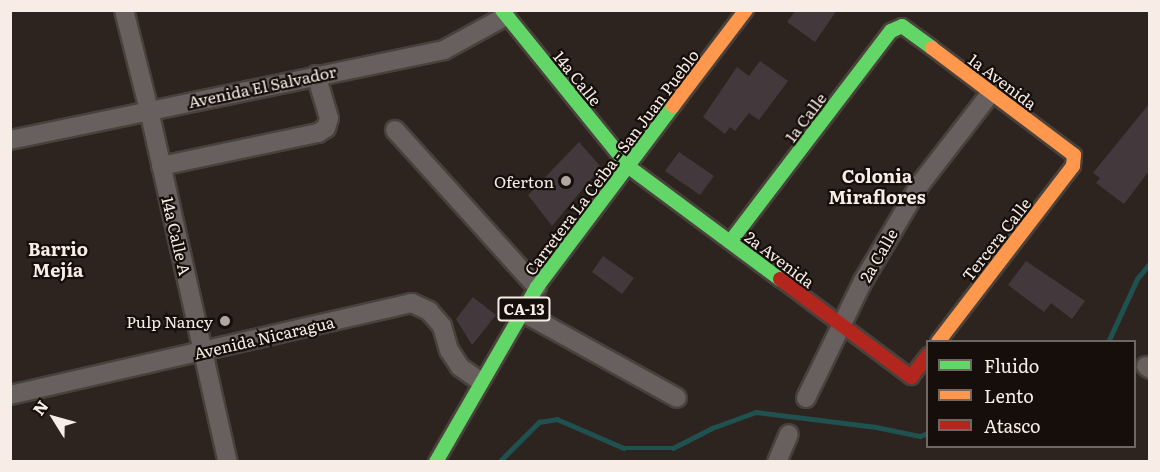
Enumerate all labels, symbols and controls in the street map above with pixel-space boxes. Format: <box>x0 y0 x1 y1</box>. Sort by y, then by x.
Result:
street label: Carretera La Ceiba - San Juan Pueblo <box>520 45 702 279</box>
street label: 14a Calle <box>550 47 606 109</box>
street label: 1a Avenida <box>965 49 1041 113</box>
street label: Avenida El Salvador <box>186 61 338 111</box>
street label: 1a Calle <box>780 89 830 145</box>
district label: Colonia Miraflores <box>828 166 926 208</box>
place label: Oferton <box>494 171 554 191</box>
marker: Oferton <box>559 174 573 188</box>
street label: Tercera Calle <box>958 194 1034 284</box>
street label: 14a Calle A <box>159 195 195 277</box>
street label: 2a Calle <box>855 225 901 285</box>
street label: 2a Avenida <box>742 227 818 291</box>
district label: Barrio Mejía <box>28 239 88 282</box>
road number: CA-13 <box>497 297 551 321</box>
place label: Pulp Nancy <box>126 311 213 331</box>
street label: Avenida Nicaragua <box>192 311 336 363</box>
marker: Pulp Nancy <box>218 314 232 328</box>
legend <box>926 340 1136 448</box>
text: Fluido <box>984 352 1039 379</box>
text: Lento <box>984 382 1034 409</box>
north arrow <box>24 388 84 448</box>
text: N <box>26 395 53 420</box>
text: Atasco <box>984 412 1041 439</box>

